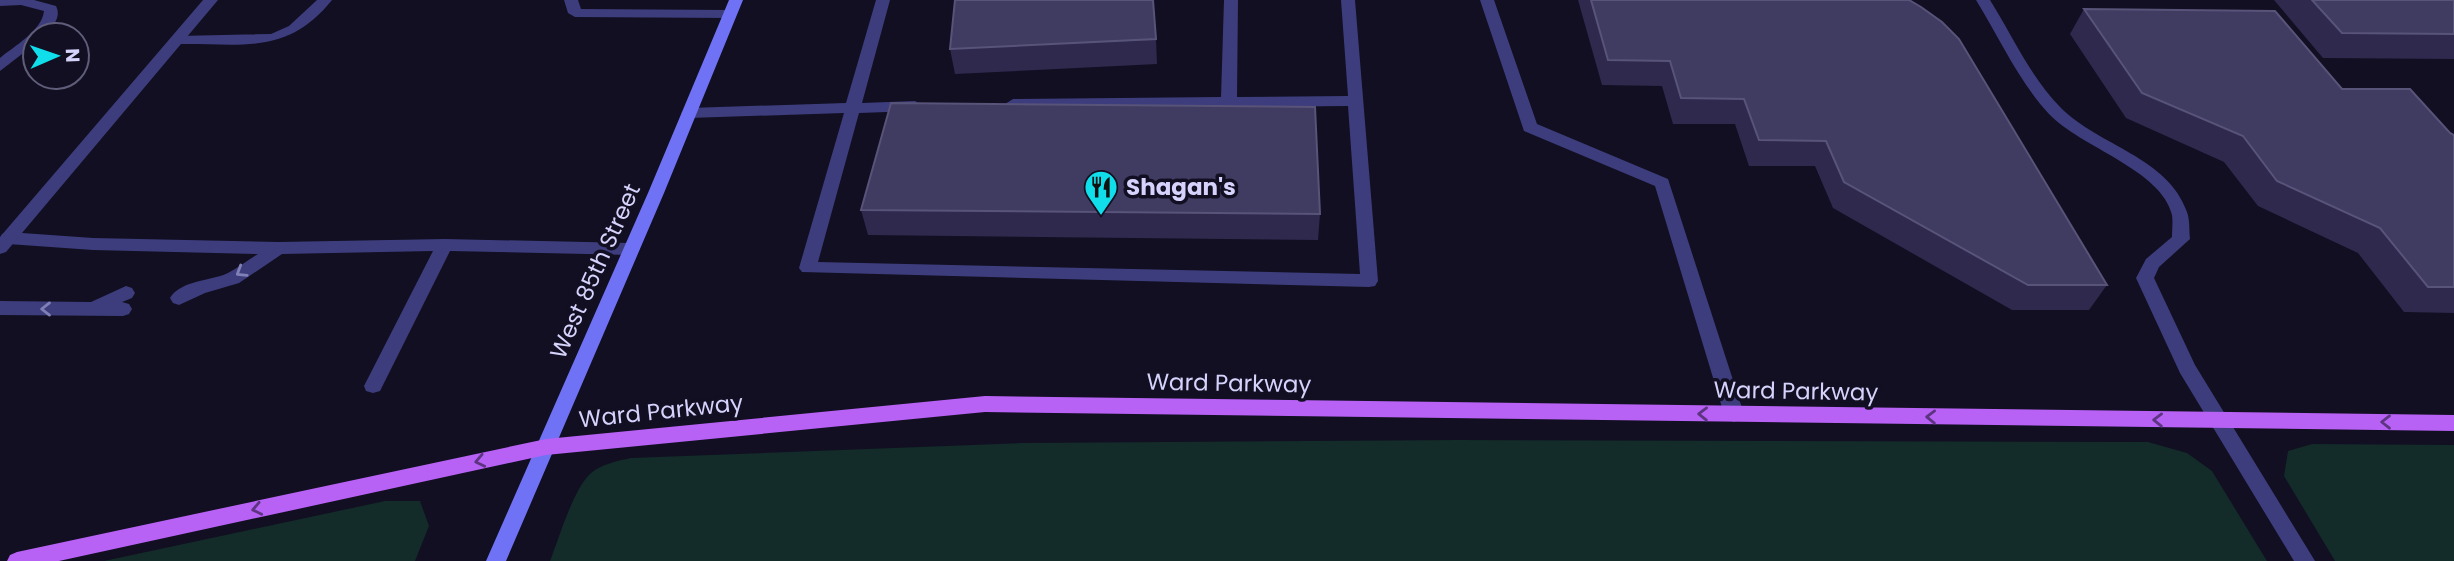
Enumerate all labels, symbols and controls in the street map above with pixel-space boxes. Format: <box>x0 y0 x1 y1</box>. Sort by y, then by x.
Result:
north arrow <box>21 21 91 91</box>
text: N <box>59 48 86 63</box>
restaurant icon: Shagan's <box>1082 168 1120 217</box>
place label: Shagan's <box>1126 171 1236 203</box>
street label: West 85th Street <box>542 178 648 364</box>
one-way arrow <box>236 264 249 277</box>
one-way arrow <box>40 301 51 316</box>
street label: Ward Parkway <box>1146 366 1312 400</box>
street label: Ward Parkway <box>1713 374 1879 408</box>
street label: Ward Parkway <box>577 386 745 436</box>
one-way arrow <box>1698 406 1708 422</box>
one-way arrow <box>1925 409 1936 425</box>
one-way arrow <box>2153 412 2163 428</box>
one-way arrow <box>2380 414 2391 430</box>
one-way arrow <box>474 453 486 467</box>
one-way arrow <box>251 501 263 516</box>

